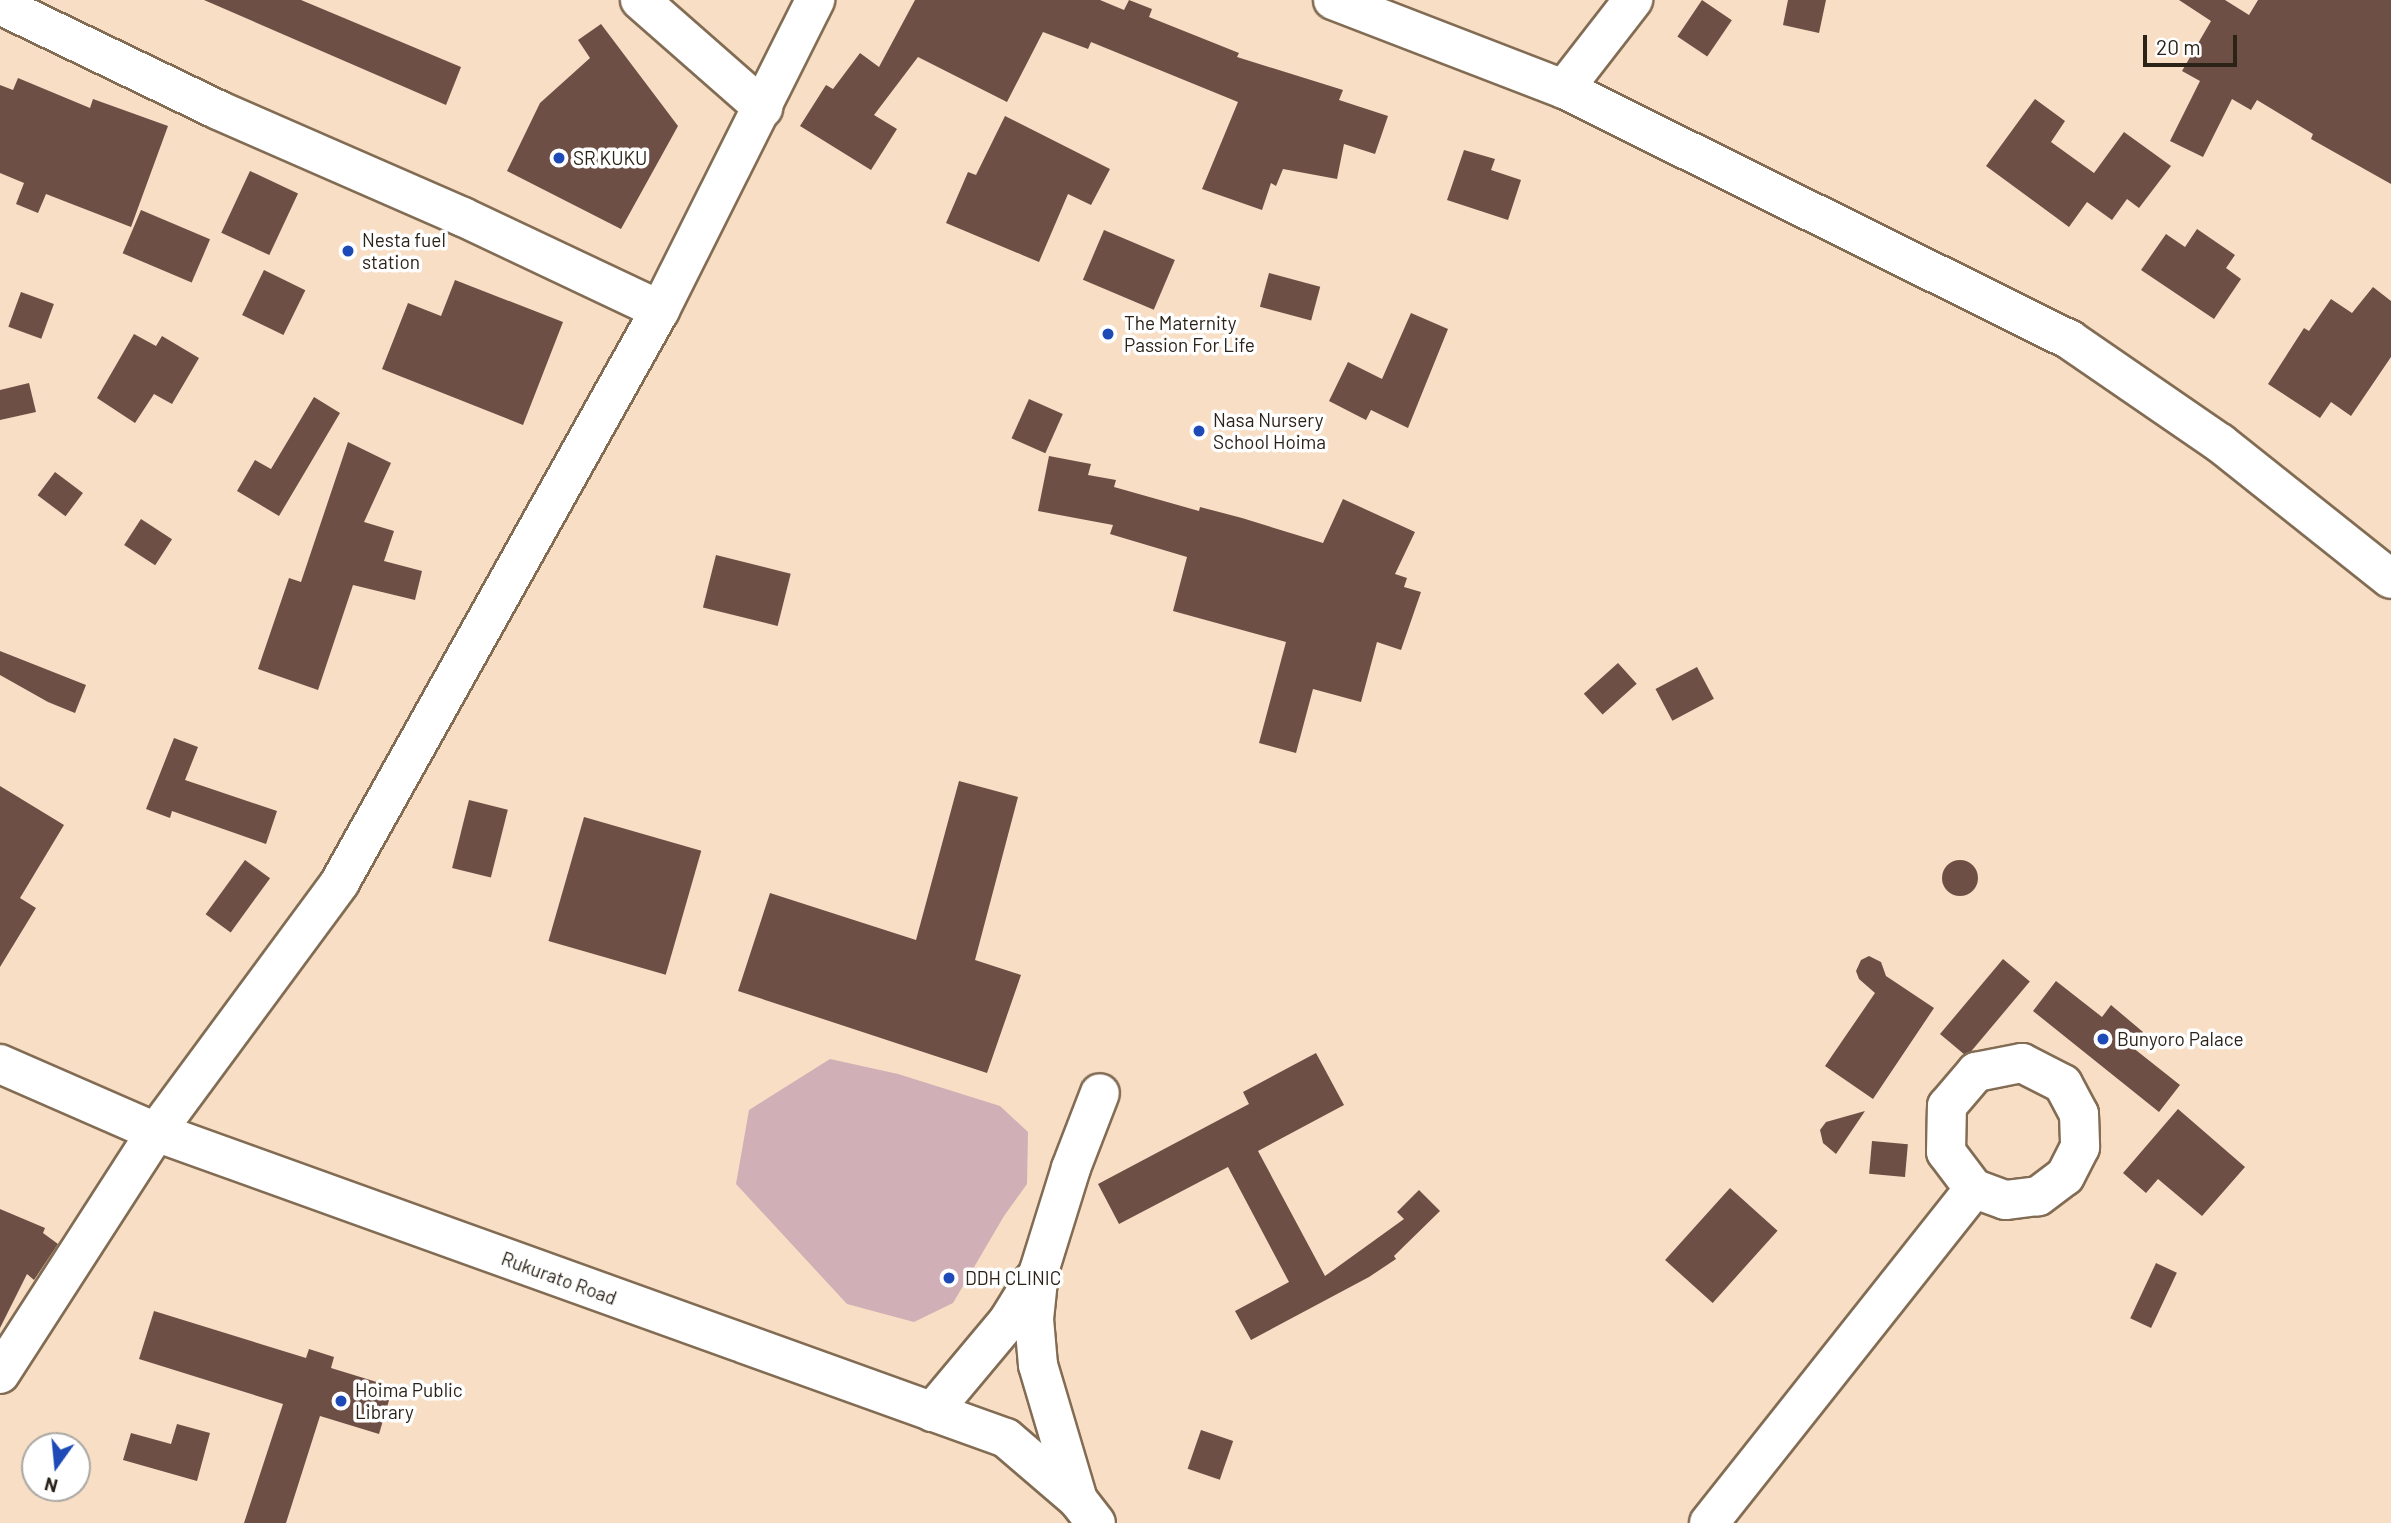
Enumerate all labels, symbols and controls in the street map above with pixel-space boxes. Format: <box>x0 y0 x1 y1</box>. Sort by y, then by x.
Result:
scale bar <box>2146 21 2240 65</box>
text: 20 m <box>2156 34 2201 59</box>
place label: SR KUKU <box>573 147 647 169</box>
marker: SR KUKU <box>551 150 567 166</box>
place label: Nesta fuel station <box>362 229 446 273</box>
marker: Nesta fuel station <box>340 243 356 259</box>
place label: The Maternity Passion For Life <box>1124 312 1255 356</box>
marker: The Maternity Passion For Life <box>1098 324 1118 344</box>
place label: Nasa Nursery School Hoima <box>1213 409 1326 453</box>
marker: Nasa Nursery School Hoima <box>1191 423 1207 439</box>
place label: Bunyoro Palace <box>2117 1028 2244 1050</box>
marker: Bunyoro Palace <box>2095 1031 2111 1047</box>
street label: Rukurato Road <box>498 1247 620 1309</box>
place label: DDH CLINIC <box>965 1267 1061 1289</box>
marker: DDH CLINIC <box>939 1268 959 1288</box>
place label: Hoima Public Library <box>355 1379 463 1423</box>
marker: Hoima Public Library <box>333 1393 349 1409</box>
north arrow <box>21 1432 91 1502</box>
text: N <box>42 1473 60 1499</box>

